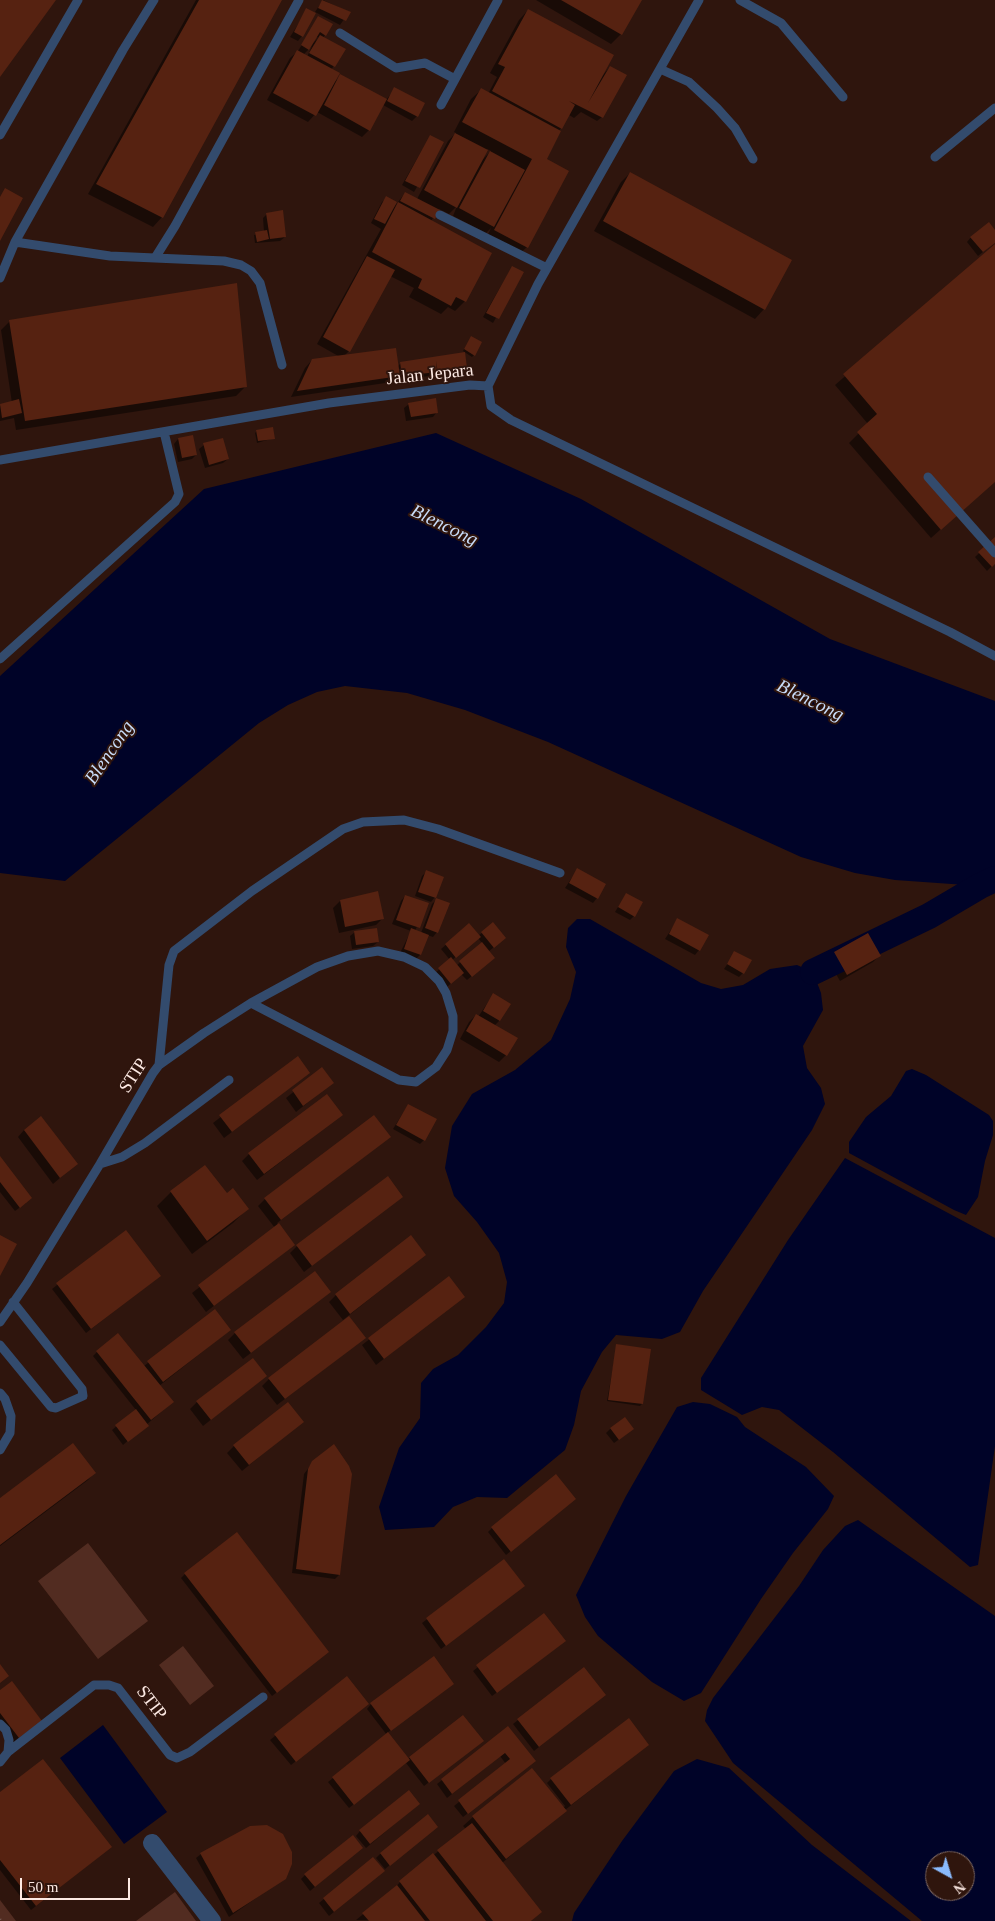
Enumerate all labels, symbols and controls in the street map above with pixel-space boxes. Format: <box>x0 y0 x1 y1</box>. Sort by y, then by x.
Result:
street label: Jalan Jepara <box>385 360 475 390</box>
water label: Blencong <box>407 500 481 552</box>
water label: Blencong <box>773 675 847 727</box>
water label: Blencong <box>80 717 140 789</box>
street label: STIP <box>115 1055 153 1097</box>
street label: STIP <box>131 1682 171 1724</box>
north arrow <box>925 1851 975 1901</box>
scale bar <box>22 1868 132 1900</box>
text: N <box>950 1878 968 1896</box>
text: 50 m <box>28 1879 58 1895</box>

